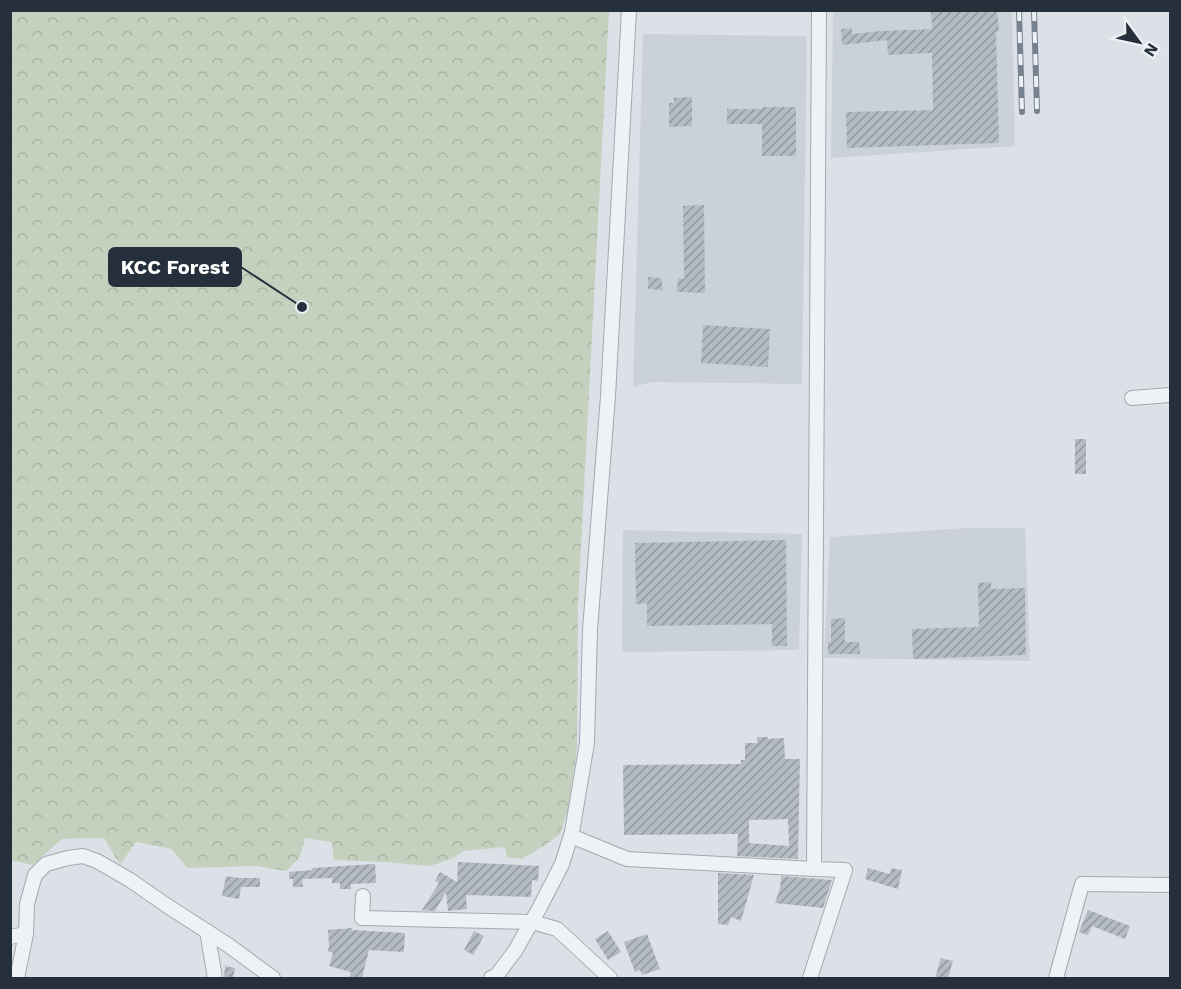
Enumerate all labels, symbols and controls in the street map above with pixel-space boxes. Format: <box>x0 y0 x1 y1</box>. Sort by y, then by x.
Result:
north arrow <box>1109 12 1169 72</box>
text: N <box>1140 40 1162 60</box>
callout: KCC Forest <box>109 248 241 286</box>
text: KCC Forest <box>121 255 229 279</box>

